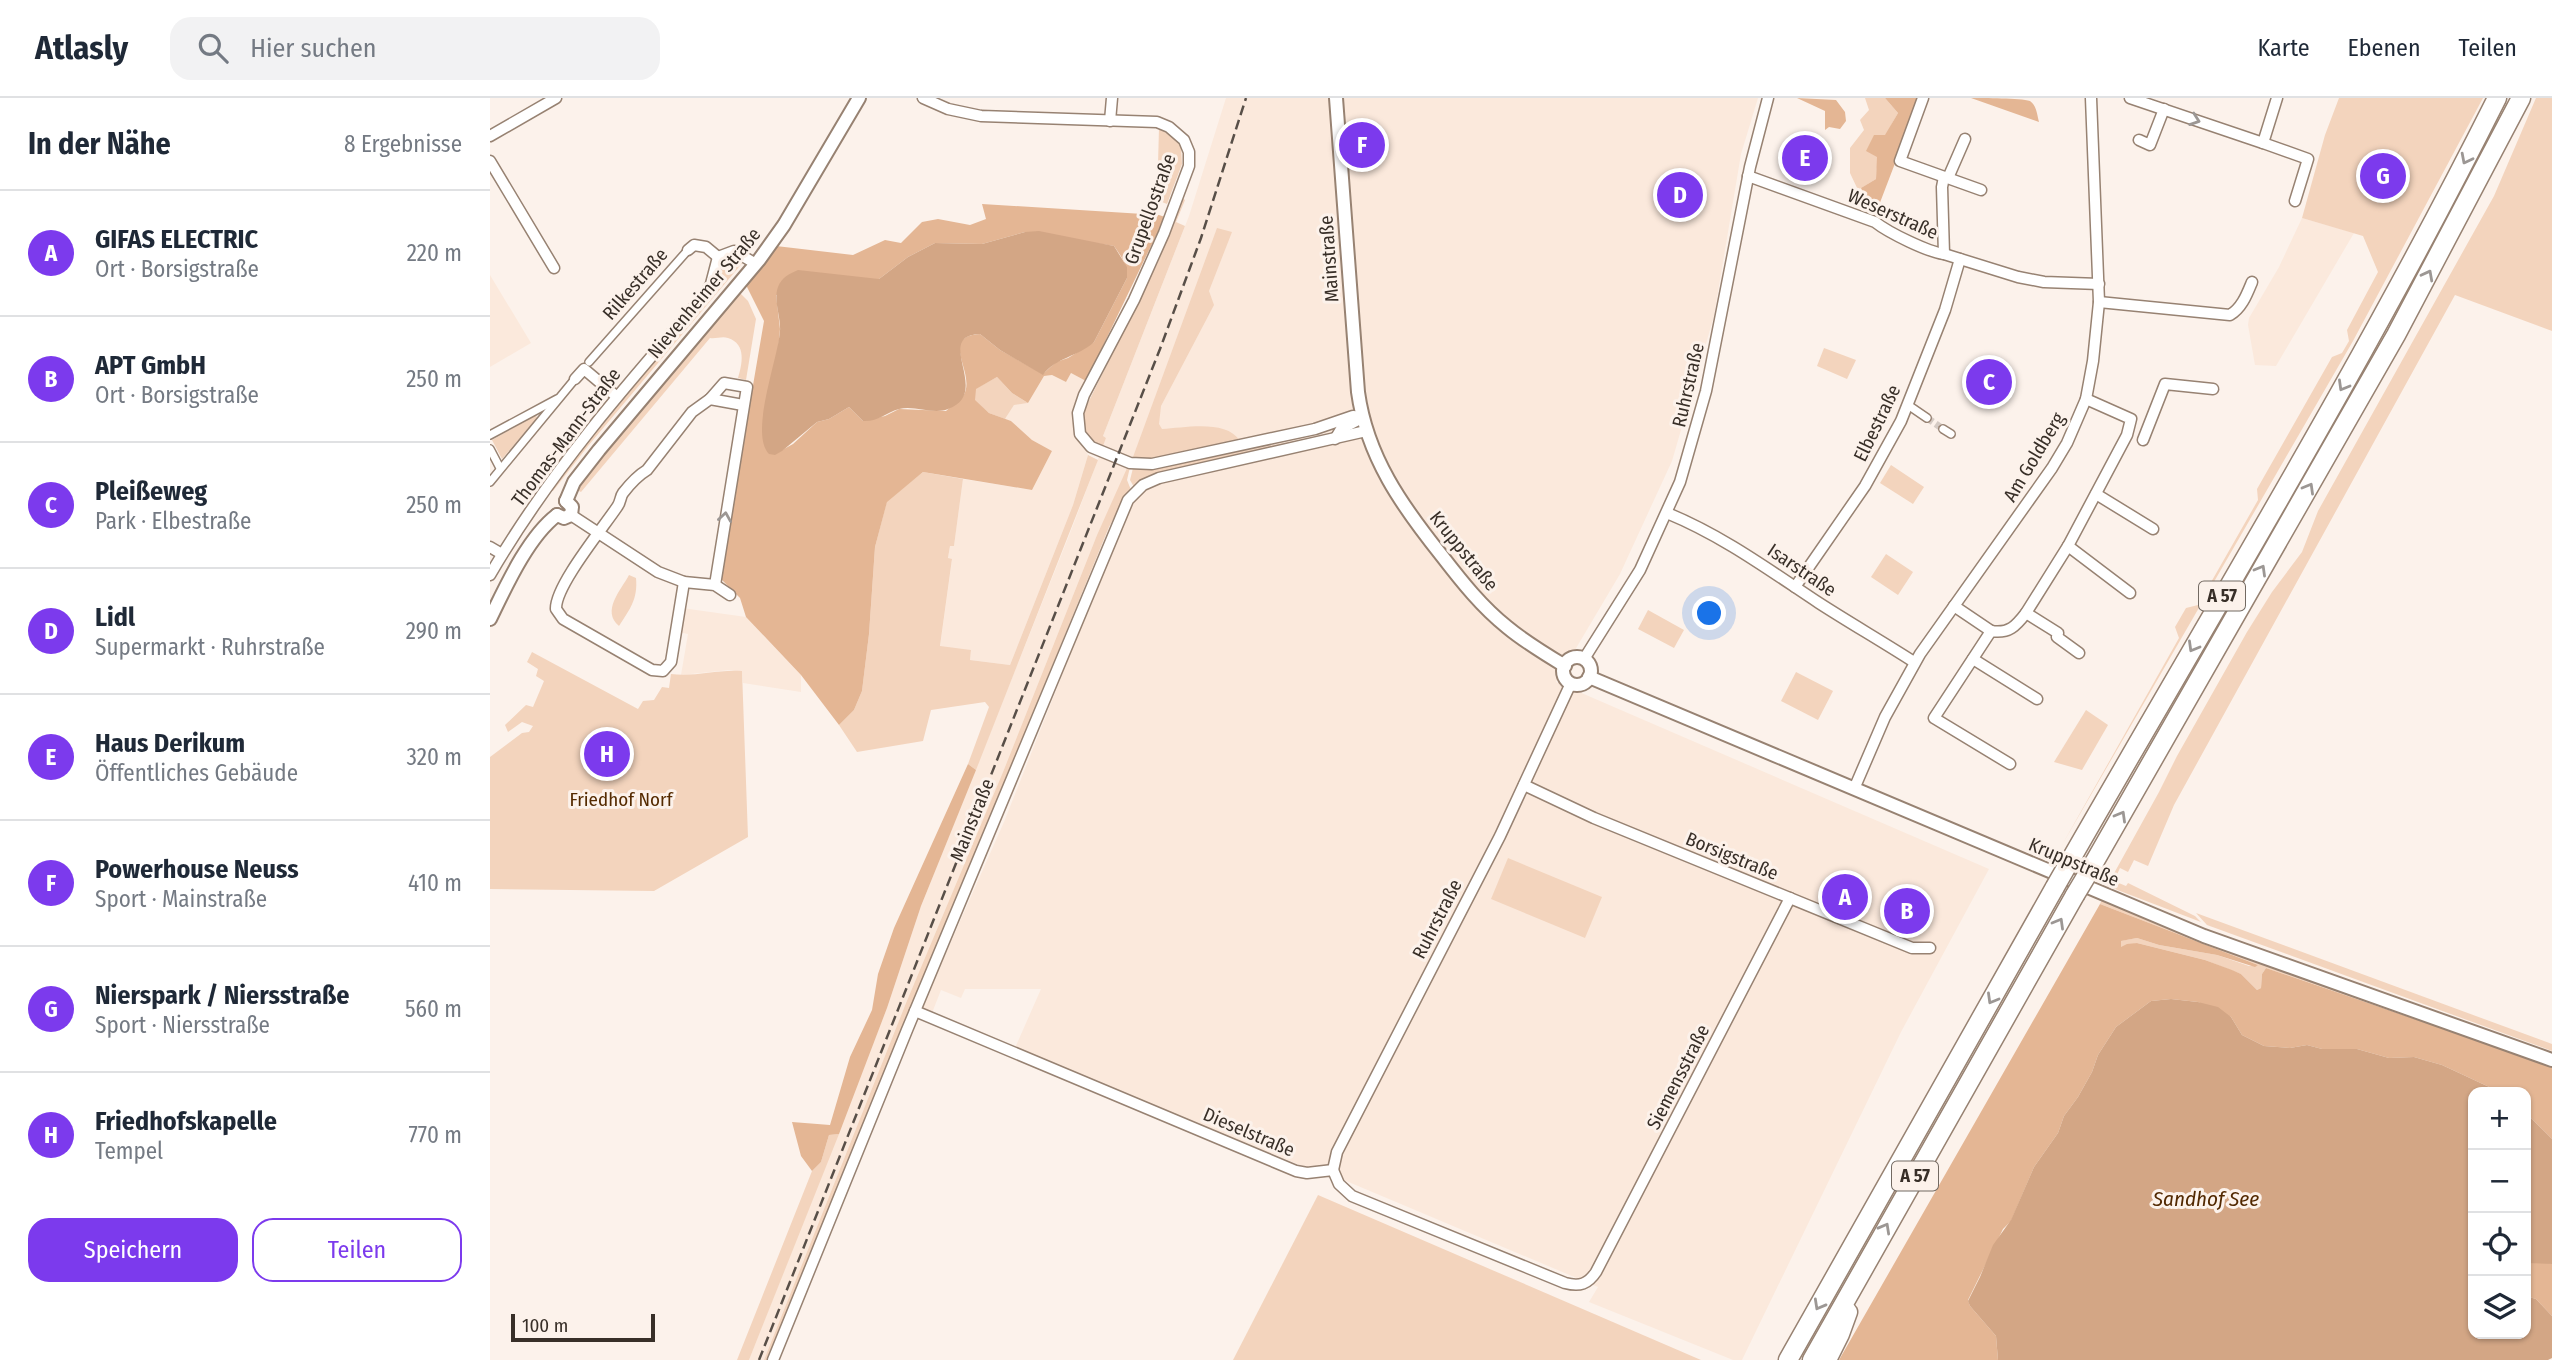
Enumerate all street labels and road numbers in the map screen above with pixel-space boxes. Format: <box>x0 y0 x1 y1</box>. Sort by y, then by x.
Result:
street label: Grupellostraße <box>1119 151 1181 267</box>
street label: Weserstraße <box>1844 184 1942 244</box>
street label: Mainstraße <box>1314 215 1344 303</box>
street label: Nievenheimer Straße <box>643 223 765 363</box>
street label: Rilkestraße <box>598 243 672 325</box>
street label: Ruhrstraße <box>1667 341 1709 429</box>
street label: Thomas-Mann-Straße <box>507 363 625 511</box>
street label: Elbestraße <box>1849 381 1905 465</box>
street label: Am Goldberg <box>1998 408 2070 506</box>
street label: Kruppstraße <box>1425 506 1503 596</box>
street label: Isarstraße <box>1763 539 1841 601</box>
road number: A 57 <box>2199 582 2245 610</box>
street label: Mainstraße <box>945 775 999 865</box>
street label: Borsigstraße <box>1682 827 1782 885</box>
street label: Kruppstraße <box>2025 833 2123 891</box>
street label: Ruhrstraße <box>1407 876 1467 962</box>
street label: Siemensstraße <box>1642 1021 1714 1133</box>
street label: Dieselstraße <box>1200 1102 1298 1162</box>
road number: A 57 <box>1892 1162 1938 1190</box>

